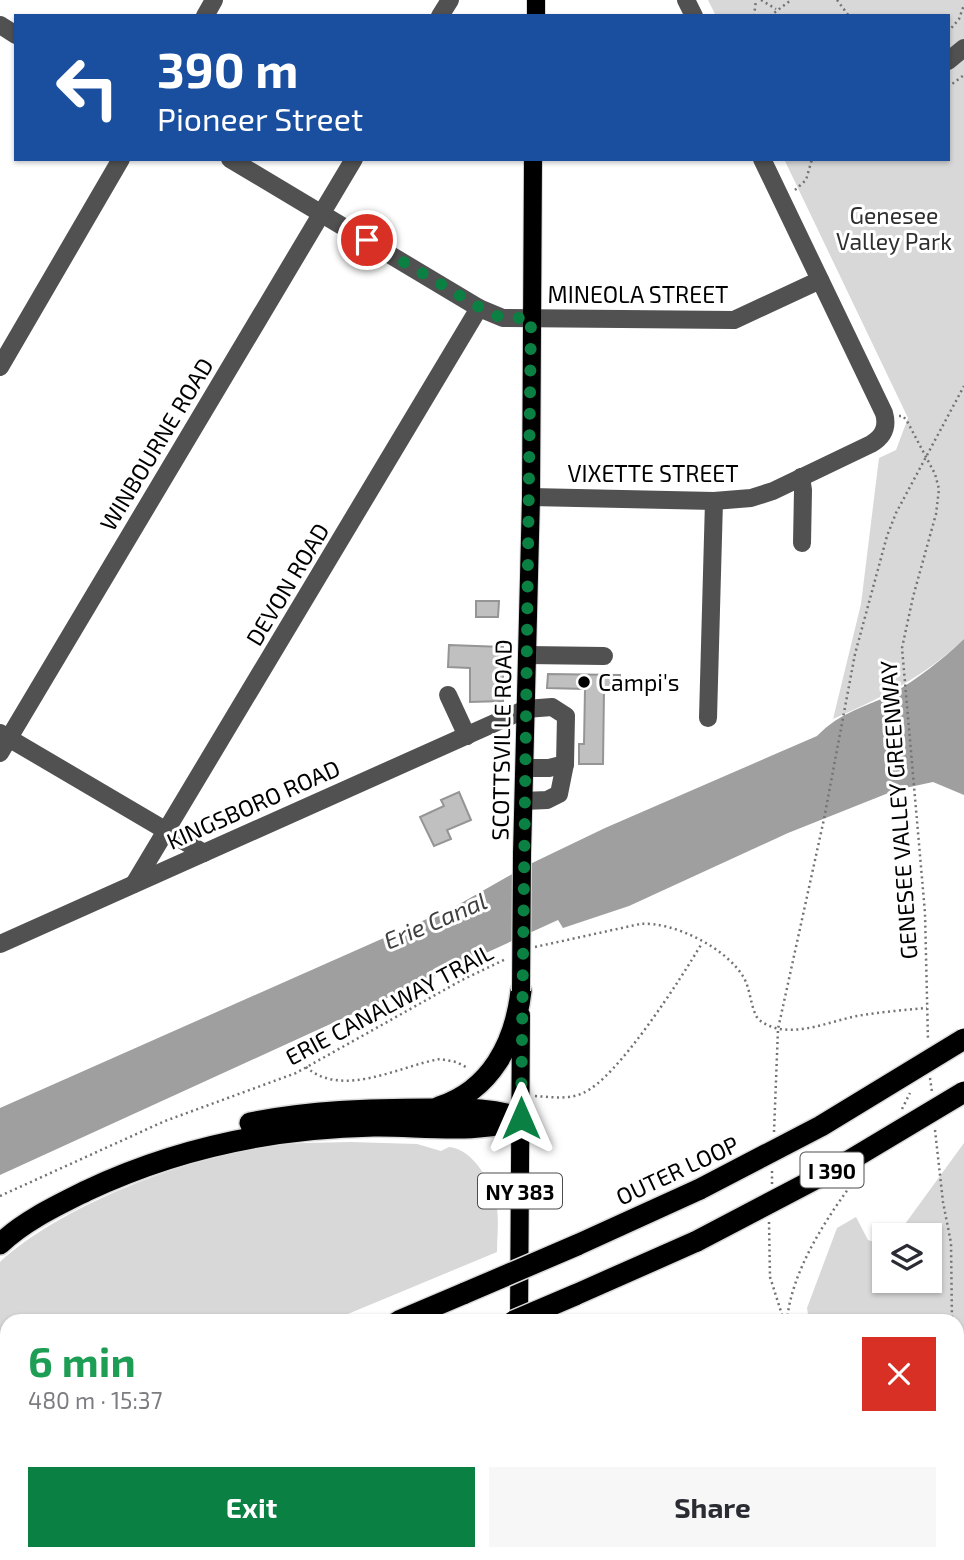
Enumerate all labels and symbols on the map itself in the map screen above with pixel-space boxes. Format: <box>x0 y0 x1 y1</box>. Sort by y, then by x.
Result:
park label: Genesee Valley Park <box>836 201 952 255</box>
pin <box>337 210 397 270</box>
street label: MINEOLA STREET <box>548 280 728 308</box>
street label: WINBOURNE ROAD <box>93 353 219 535</box>
street label: VIXETTE STREET <box>567 459 739 487</box>
street label: DEVON ROAD <box>240 518 334 650</box>
street label: SCOTTSVILLE ROAD <box>485 639 517 841</box>
street label: GENESEE VALLEY GREENWAY <box>874 660 922 960</box>
place label: Campi's <box>598 668 679 696</box>
marker: Campi's <box>576 674 592 690</box>
street label: KINGSBORO ROAD <box>162 753 344 855</box>
water label: Erie Canal <box>379 885 491 955</box>
street label: ERIE CANALWAY TRAIL <box>280 937 498 1071</box>
position arrow <box>484 1081 558 1155</box>
street label: OUTER LOOP <box>611 1129 743 1211</box>
road number: I 390 <box>800 1152 864 1188</box>
road number: NY 383 <box>478 1174 562 1208</box>

